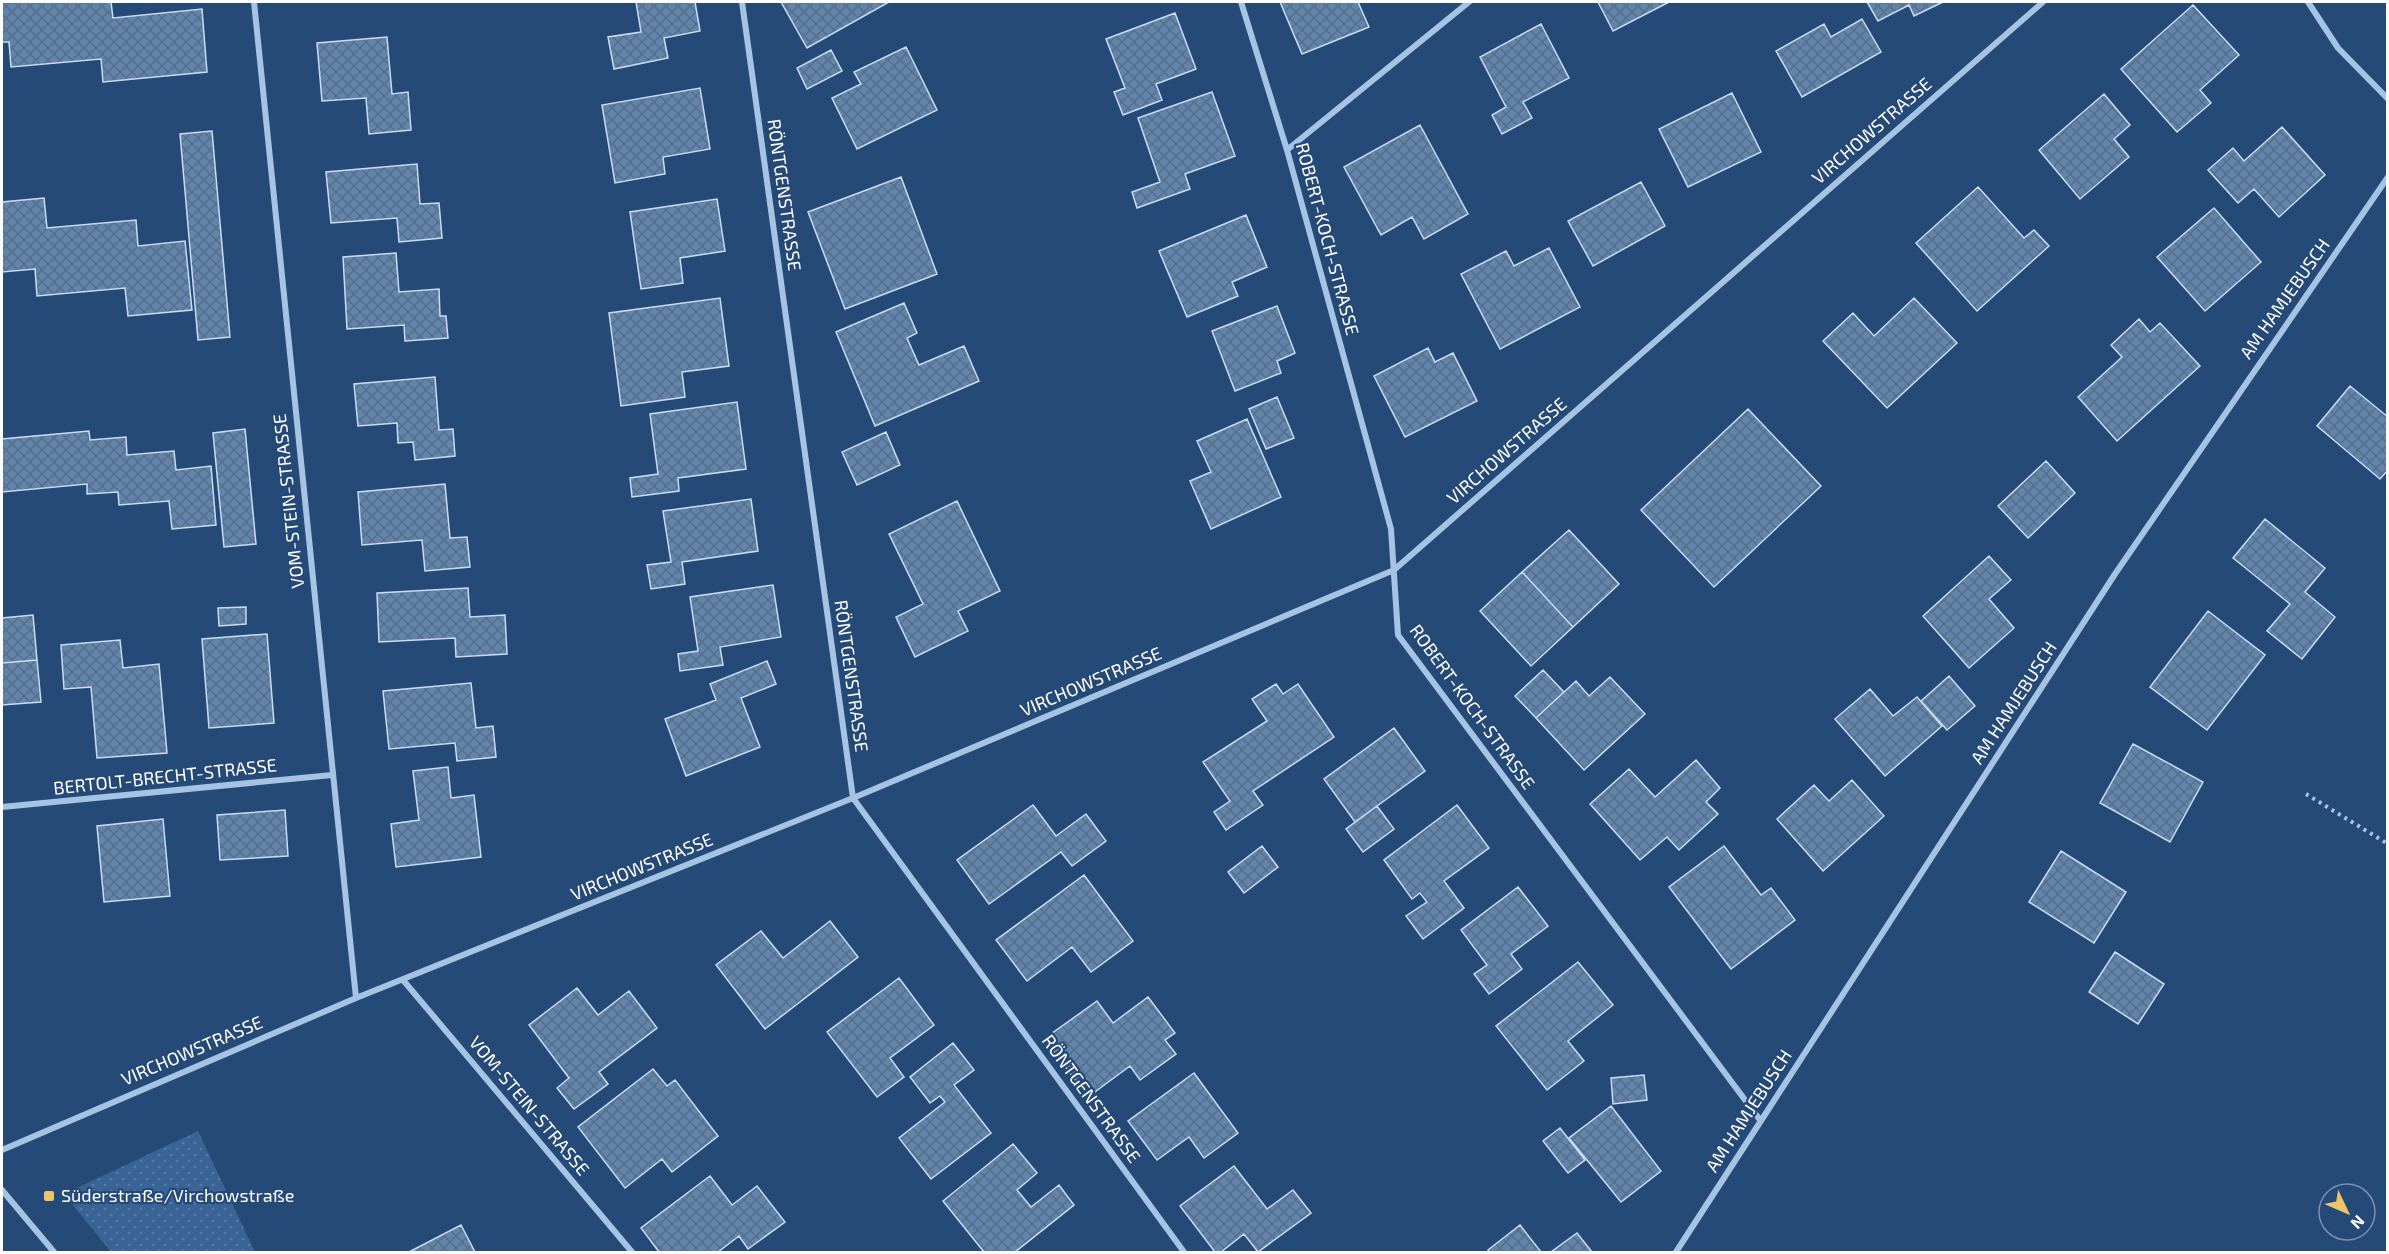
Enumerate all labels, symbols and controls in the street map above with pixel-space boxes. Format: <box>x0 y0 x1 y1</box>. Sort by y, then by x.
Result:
street label: VIRCHOWSTRASSE <box>1807 72 1936 188</box>
street label: RÖNTGENSTRASSE <box>763 117 807 272</box>
street label: ROBERT-KOCH-STRASSE <box>1292 140 1364 337</box>
street label: AM HAMJEBUSCH <box>2235 234 2334 363</box>
street label: VIRCHOWSTRASSE <box>1442 392 1571 508</box>
street label: VOM-STEIN-STRASSE <box>268 413 308 590</box>
street label: RÖNTGENSTRASSE <box>830 598 874 753</box>
street label: ROBERT-KOCH-STRASSE <box>1406 620 1540 793</box>
street label: AM HAMJEBUSCH <box>1965 637 2061 768</box>
street label: VIRCHOWSTRASSE <box>1017 641 1165 721</box>
street label: BERTOLT-BRECHT-STRASSE <box>52 753 278 799</box>
street label: VIRCHOWSTRASSE <box>567 828 716 905</box>
street label: VIRCHOWSTRASSE <box>118 1010 266 1090</box>
street label: RÖNTGENSTRASSE <box>1038 1030 1146 1167</box>
street label: VOM-STEIN-STRASSE <box>465 1031 595 1180</box>
street label: AM HAMJEBUSCH <box>1700 1045 1796 1176</box>
north arrow <box>2317 1182 2377 1242</box>
place label: Süderstraße/Virchowstraße <box>61 1184 294 1206</box>
marker: Süderstraße/Virchowstraße <box>42 1189 56 1203</box>
text: N <box>2347 1212 2369 1234</box>

